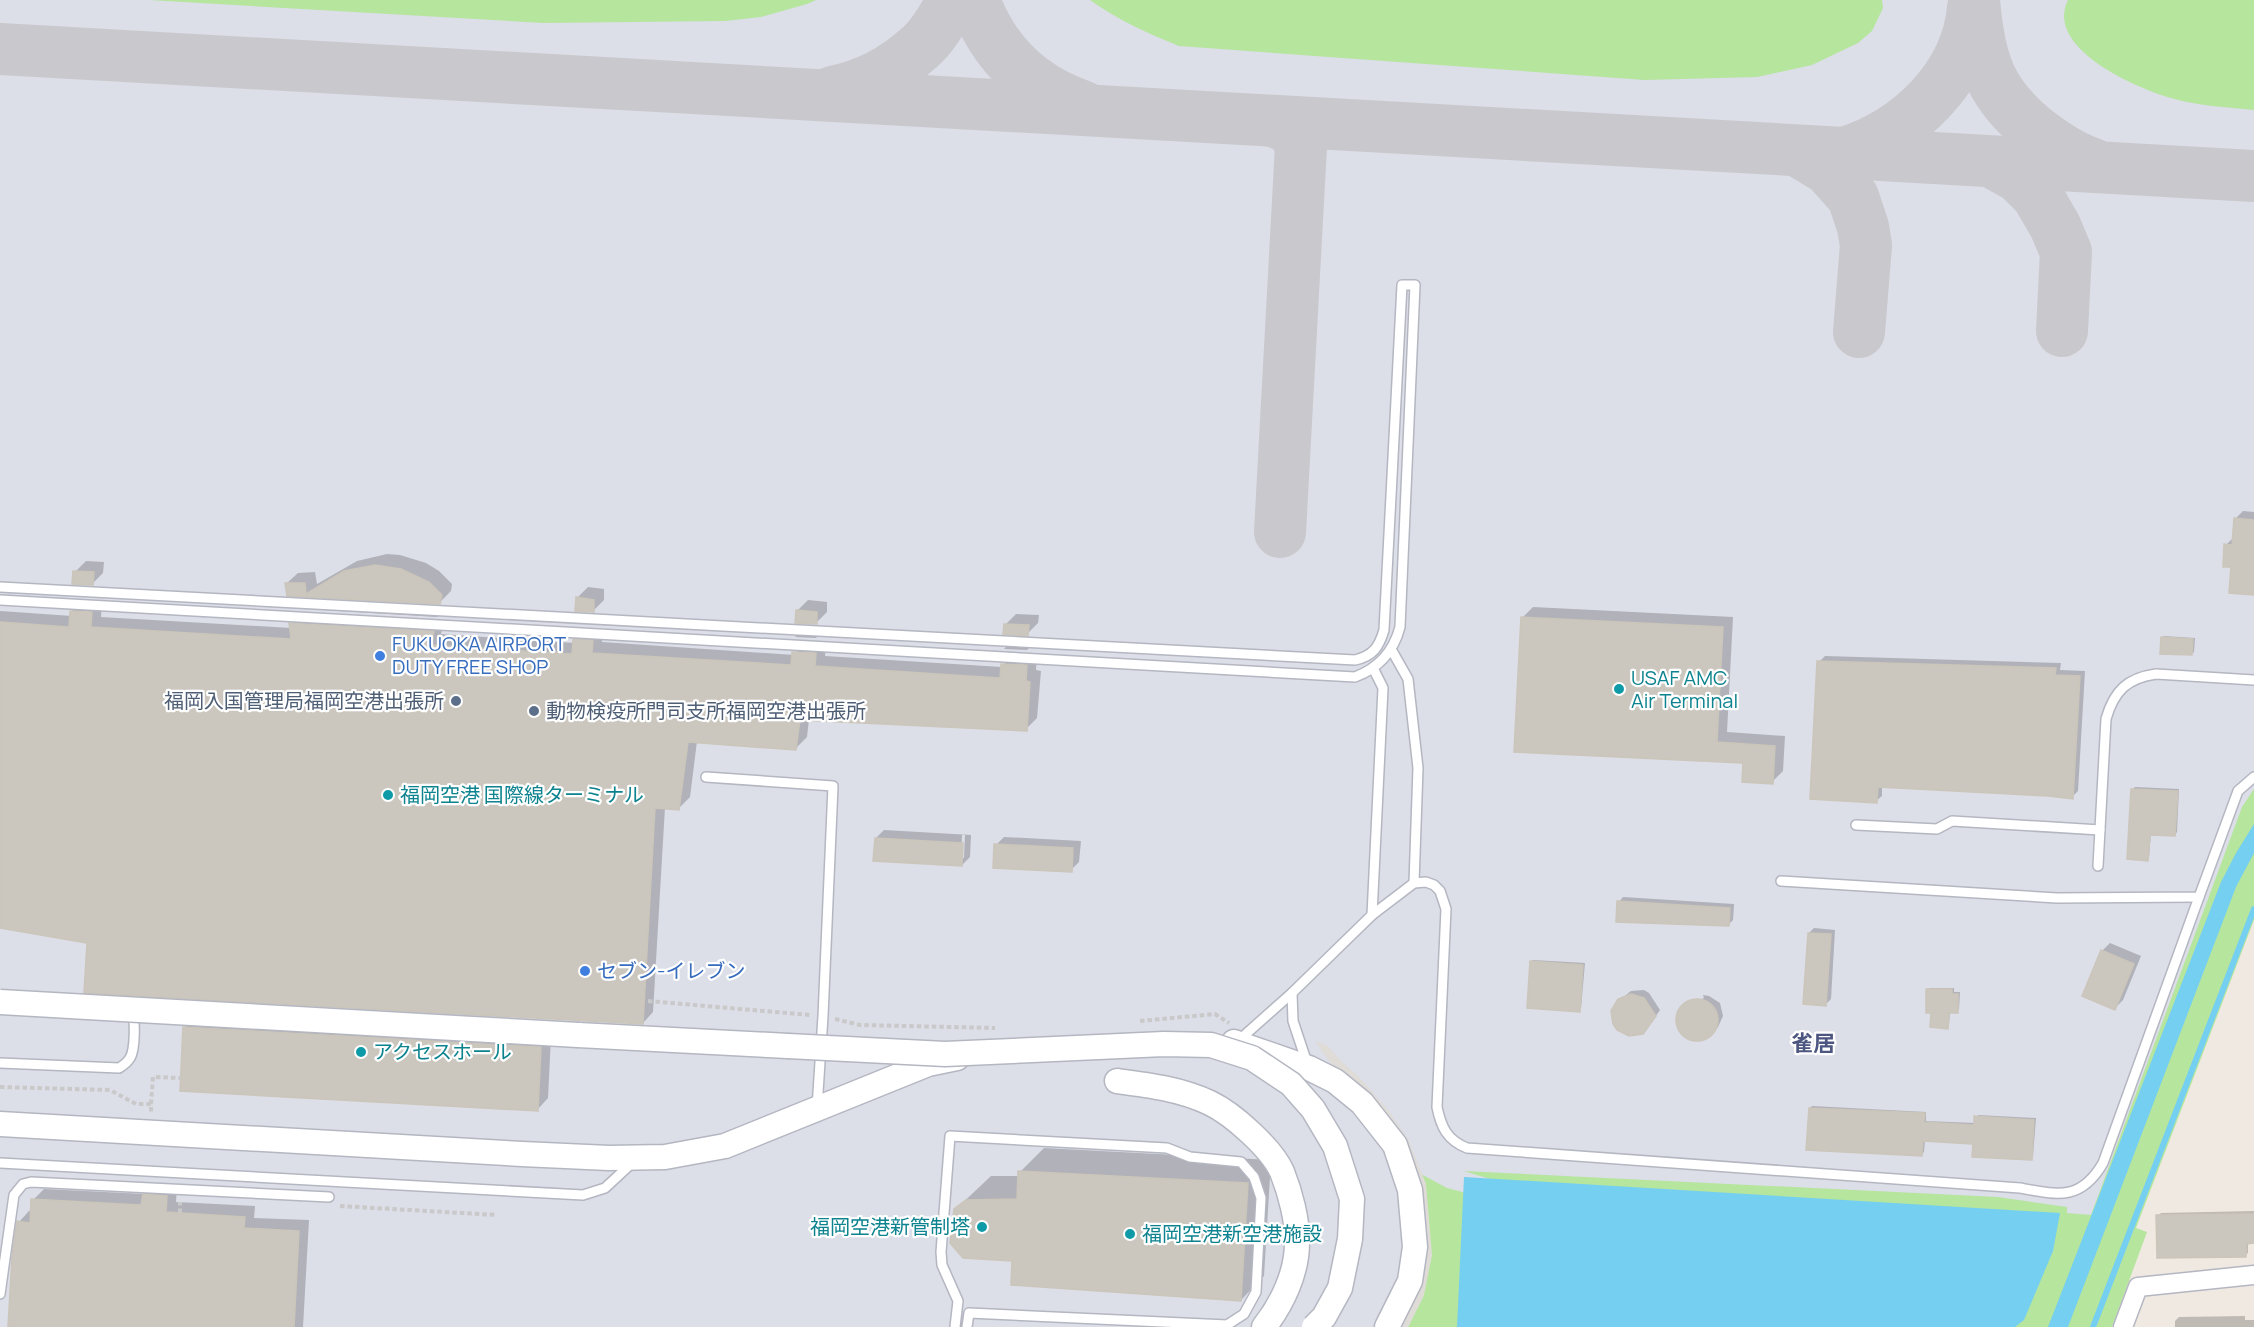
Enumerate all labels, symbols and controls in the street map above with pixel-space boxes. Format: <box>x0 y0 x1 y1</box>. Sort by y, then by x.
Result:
place label: FUKUOKA AIRPORT DUTY FREE SHOP <box>392 630 566 680</box>
marker: FUKUOKA AIRPORT DUTY FREE SHOP <box>373 649 387 663</box>
place label: USAF AMC Air Terminal <box>1631 664 1738 714</box>
marker: USAF AMC Air Terminal <box>1612 682 1626 696</box>
place label: 福岡入国管理局福岡空港出張所 <box>164 687 444 714</box>
marker: 福岡入国管理局福岡空港出張所 <box>449 694 463 708</box>
place label: 動物検疫所門司支所福岡空港出張所 <box>546 697 866 724</box>
marker: 動物検疫所門司支所福岡空港出張所 <box>527 704 541 718</box>
place label: 福岡空港 国際線ターミナル <box>400 781 644 808</box>
marker: 福岡空港 国際線ターミナル <box>381 788 395 802</box>
place label: セブン-イレブン <box>597 957 745 984</box>
marker: セブン-イレブン <box>578 964 592 978</box>
district label: 雀居 <box>1791 1028 1835 1058</box>
place label: アクセスホール <box>373 1038 512 1065</box>
marker: アクセスホール <box>354 1045 368 1059</box>
place label: 福岡空港新管制塔 <box>810 1213 970 1240</box>
marker: 福岡空港新管制塔 <box>975 1220 989 1234</box>
place label: 福岡空港新空港施設 <box>1142 1220 1322 1247</box>
marker: 福岡空港新空港施設 <box>1123 1227 1137 1241</box>

